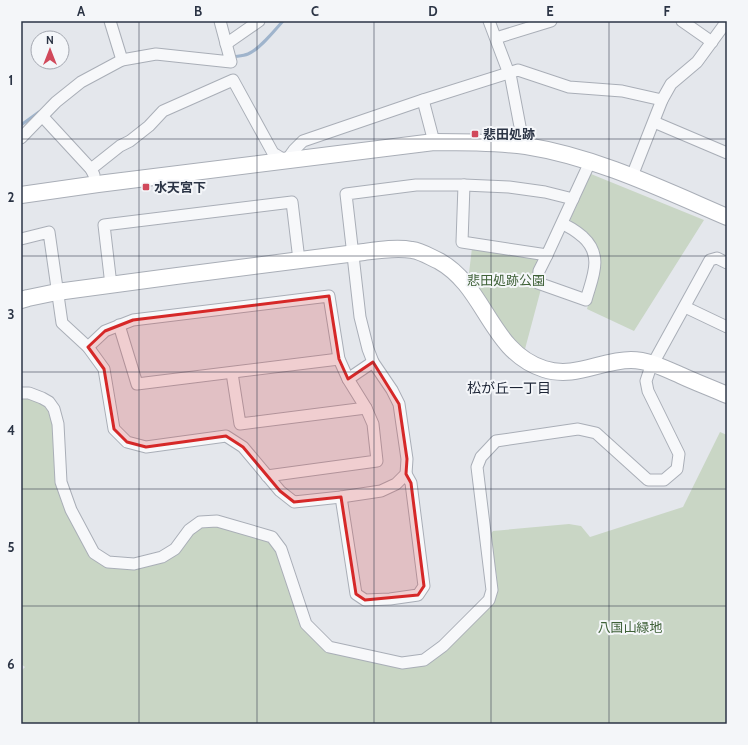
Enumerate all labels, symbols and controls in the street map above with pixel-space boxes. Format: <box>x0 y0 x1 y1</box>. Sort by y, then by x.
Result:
text: A <box>77 3 86 19</box>
text: B <box>194 3 202 19</box>
text: C <box>311 3 319 19</box>
text: D <box>428 3 438 19</box>
text: E <box>546 3 554 19</box>
text: F <box>664 3 671 19</box>
north arrow <box>30 30 70 70</box>
text: N <box>46 33 54 47</box>
text: 1 <box>9 72 13 88</box>
place label: 悲田処跡 <box>483 126 535 142</box>
marker: 悲田処跡 <box>470 129 480 139</box>
place label: 水天宮下 <box>154 179 206 195</box>
marker: 水天宮下 <box>141 182 151 192</box>
text: 2 <box>8 189 15 205</box>
park label: 悲田処跡公園 <box>467 272 545 288</box>
text: 3 <box>7 306 15 322</box>
district label: 松が丘一丁目 <box>467 379 551 397</box>
text: 4 <box>7 422 15 438</box>
text: 5 <box>8 539 15 555</box>
park label: 八国山緑地 <box>597 619 663 635</box>
text: 6 <box>7 656 15 672</box>

